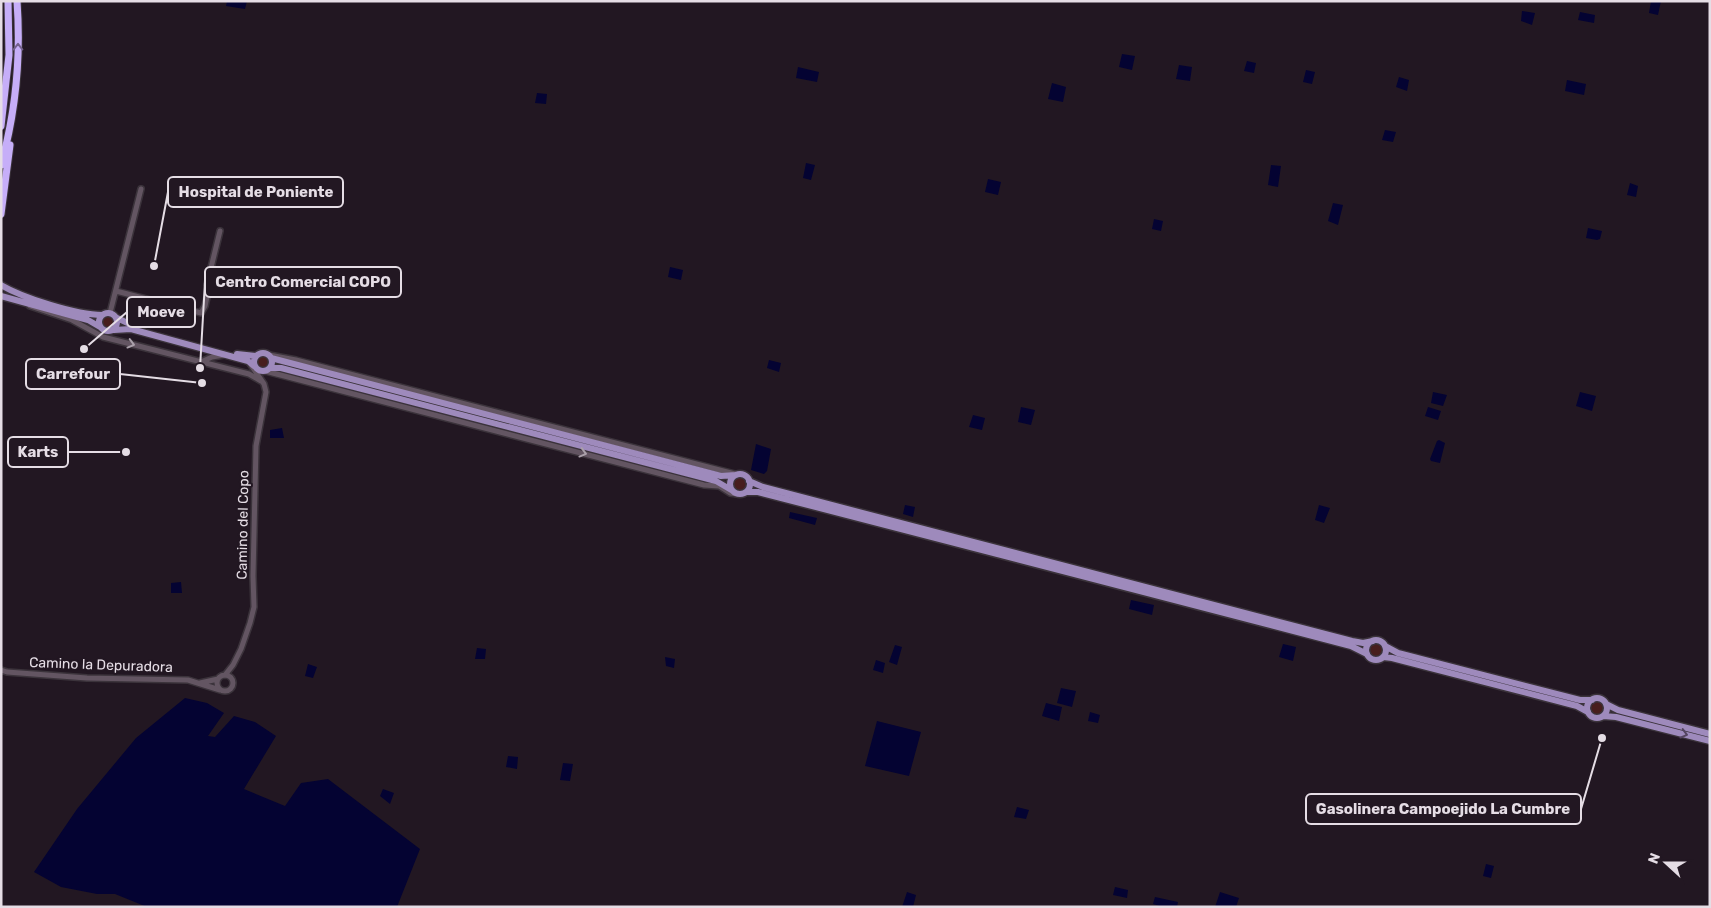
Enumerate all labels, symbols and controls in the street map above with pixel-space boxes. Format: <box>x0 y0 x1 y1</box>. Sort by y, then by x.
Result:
one-way arrow <box>13 43 23 51</box>
callout: Hospital de Poniente <box>168 177 343 207</box>
text: Hospital de Poniente <box>179 183 334 201</box>
callout: Centro Comercial COPO <box>205 267 401 297</box>
text: Centro Comercial COPO <box>215 273 391 291</box>
callout: Moeve <box>127 297 195 327</box>
text: Moeve <box>137 303 185 321</box>
one-way arrow <box>126 338 135 349</box>
callout: Carrefour <box>26 359 120 389</box>
text: Carrefour <box>36 365 110 383</box>
callout: Karts <box>8 437 68 467</box>
text: Karts <box>18 443 58 461</box>
one-way arrow <box>579 447 588 458</box>
street label: Camino del Copo <box>234 470 252 580</box>
street label: Camino la Depuradora <box>29 654 173 676</box>
one-way arrow <box>1679 729 1687 739</box>
callout: Gasolinera Campoejido La Cumbre <box>1306 794 1581 824</box>
text: Gasolinera Campoejido La Cumbre <box>1316 800 1570 818</box>
north arrow <box>1641 838 1691 888</box>
text: N <box>1645 851 1664 866</box>

